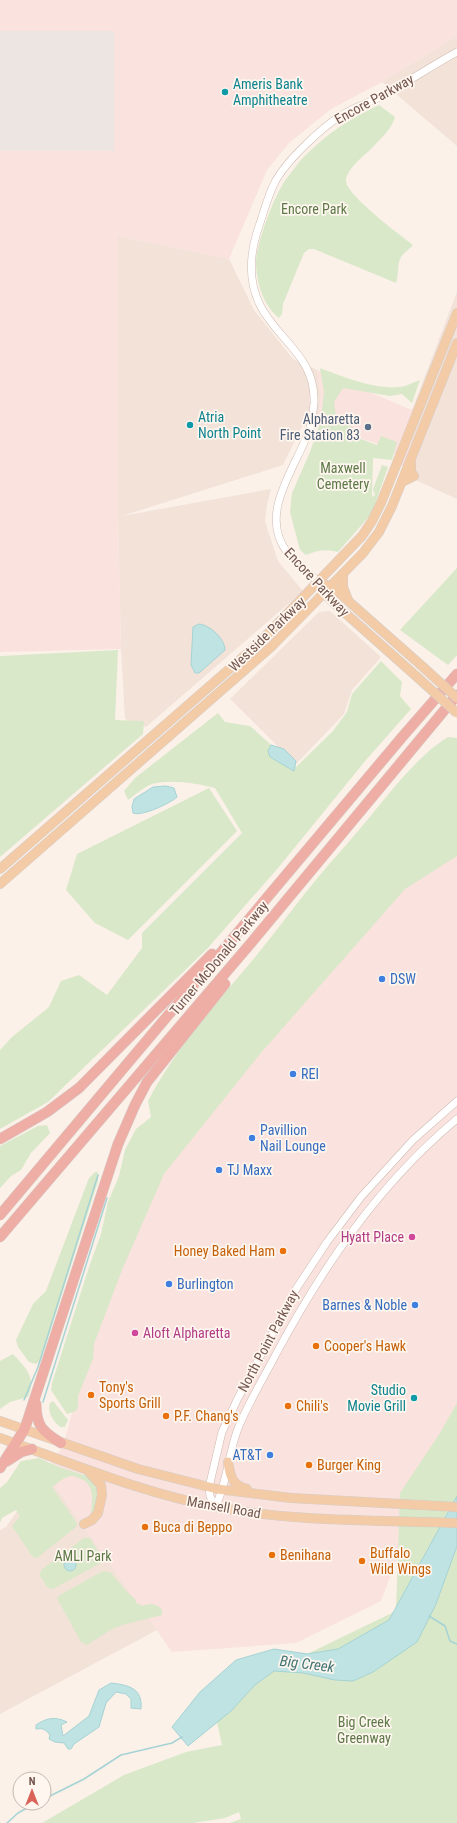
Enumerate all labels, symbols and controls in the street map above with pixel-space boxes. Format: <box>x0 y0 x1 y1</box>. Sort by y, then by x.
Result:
street label: Encore Parkway <box>332 71 416 127</box>
place label: Ameris Bank Amphitheatre <box>233 76 308 108</box>
marker: Ameris Bank Amphitheatre <box>220 87 230 97</box>
park label: Encore Park <box>281 201 348 217</box>
place label: Atria North Point <box>198 409 261 441</box>
place label: Alpharetta Fire Station 83 <box>280 411 360 443</box>
marker: Atria North Point <box>185 420 195 430</box>
marker: Alpharetta Fire Station 83 <box>363 422 373 432</box>
park label: Maxwell Cemetery <box>317 460 369 492</box>
street label: Encore Parkway <box>281 544 353 620</box>
street label: Westside Parkway <box>225 593 309 675</box>
street label: Turner McDonald Parkway <box>167 898 271 1018</box>
place label: DSW <box>390 971 416 987</box>
marker: DSW <box>377 974 387 984</box>
place label: REI <box>301 1066 319 1082</box>
marker: REI <box>288 1069 298 1079</box>
place label: Pavillion Nail Lounge <box>260 1122 326 1154</box>
marker: Pavillion Nail Lounge <box>247 1133 257 1143</box>
place label: TJ Maxx <box>227 1162 272 1178</box>
marker: TJ Maxx <box>214 1165 224 1175</box>
place label: Hyatt Place <box>341 1229 404 1245</box>
marker: Hyatt Place <box>407 1232 417 1242</box>
place label: Honey Baked Ham <box>174 1243 275 1259</box>
marker: Honey Baked Ham <box>278 1246 288 1256</box>
place label: Burlington <box>177 1276 234 1292</box>
marker: Burlington <box>164 1279 174 1289</box>
street label: North Point Parkway <box>234 1287 302 1395</box>
place label: Barnes & Noble <box>322 1297 407 1313</box>
marker: Barnes & Noble <box>410 1300 420 1310</box>
place label: Aloft Alpharetta <box>143 1325 230 1341</box>
marker: Aloft Alpharetta <box>130 1328 140 1338</box>
place label: Cooper's Hawk <box>324 1338 407 1354</box>
marker: Cooper's Hawk <box>311 1341 321 1351</box>
place label: Tony's Sports Grill <box>99 1379 161 1411</box>
place label: Studio Movie Grill <box>347 1382 406 1414</box>
marker: Tony's Sports Grill <box>86 1390 96 1400</box>
marker: Studio Movie Grill <box>409 1393 419 1403</box>
place label: Chili's <box>296 1398 329 1414</box>
marker: Chili's <box>283 1401 293 1411</box>
place label: P.F. Chang's <box>174 1408 239 1424</box>
marker: P.F. Chang's <box>161 1411 171 1421</box>
place label: AT&T <box>233 1447 262 1463</box>
marker: AT&T <box>265 1450 275 1460</box>
place label: Burger King <box>317 1457 381 1473</box>
marker: Burger King <box>304 1460 314 1470</box>
street label: Mansell Road <box>186 1493 262 1521</box>
place label: Buca di Beppo <box>153 1519 232 1535</box>
marker: Buca di Beppo <box>140 1522 150 1532</box>
place label: Buffalo Wild Wings <box>370 1545 431 1577</box>
place label: Benihana <box>280 1547 331 1563</box>
park label: AMLI Park <box>55 1548 112 1564</box>
marker: Benihana <box>267 1550 277 1560</box>
marker: Buffalo Wild Wings <box>357 1556 367 1566</box>
water label: Big Creek <box>279 1652 336 1676</box>
park label: Big Creek Greenway <box>337 1714 391 1746</box>
north arrow <box>12 1771 52 1811</box>
text: N <box>29 1775 36 1788</box>

